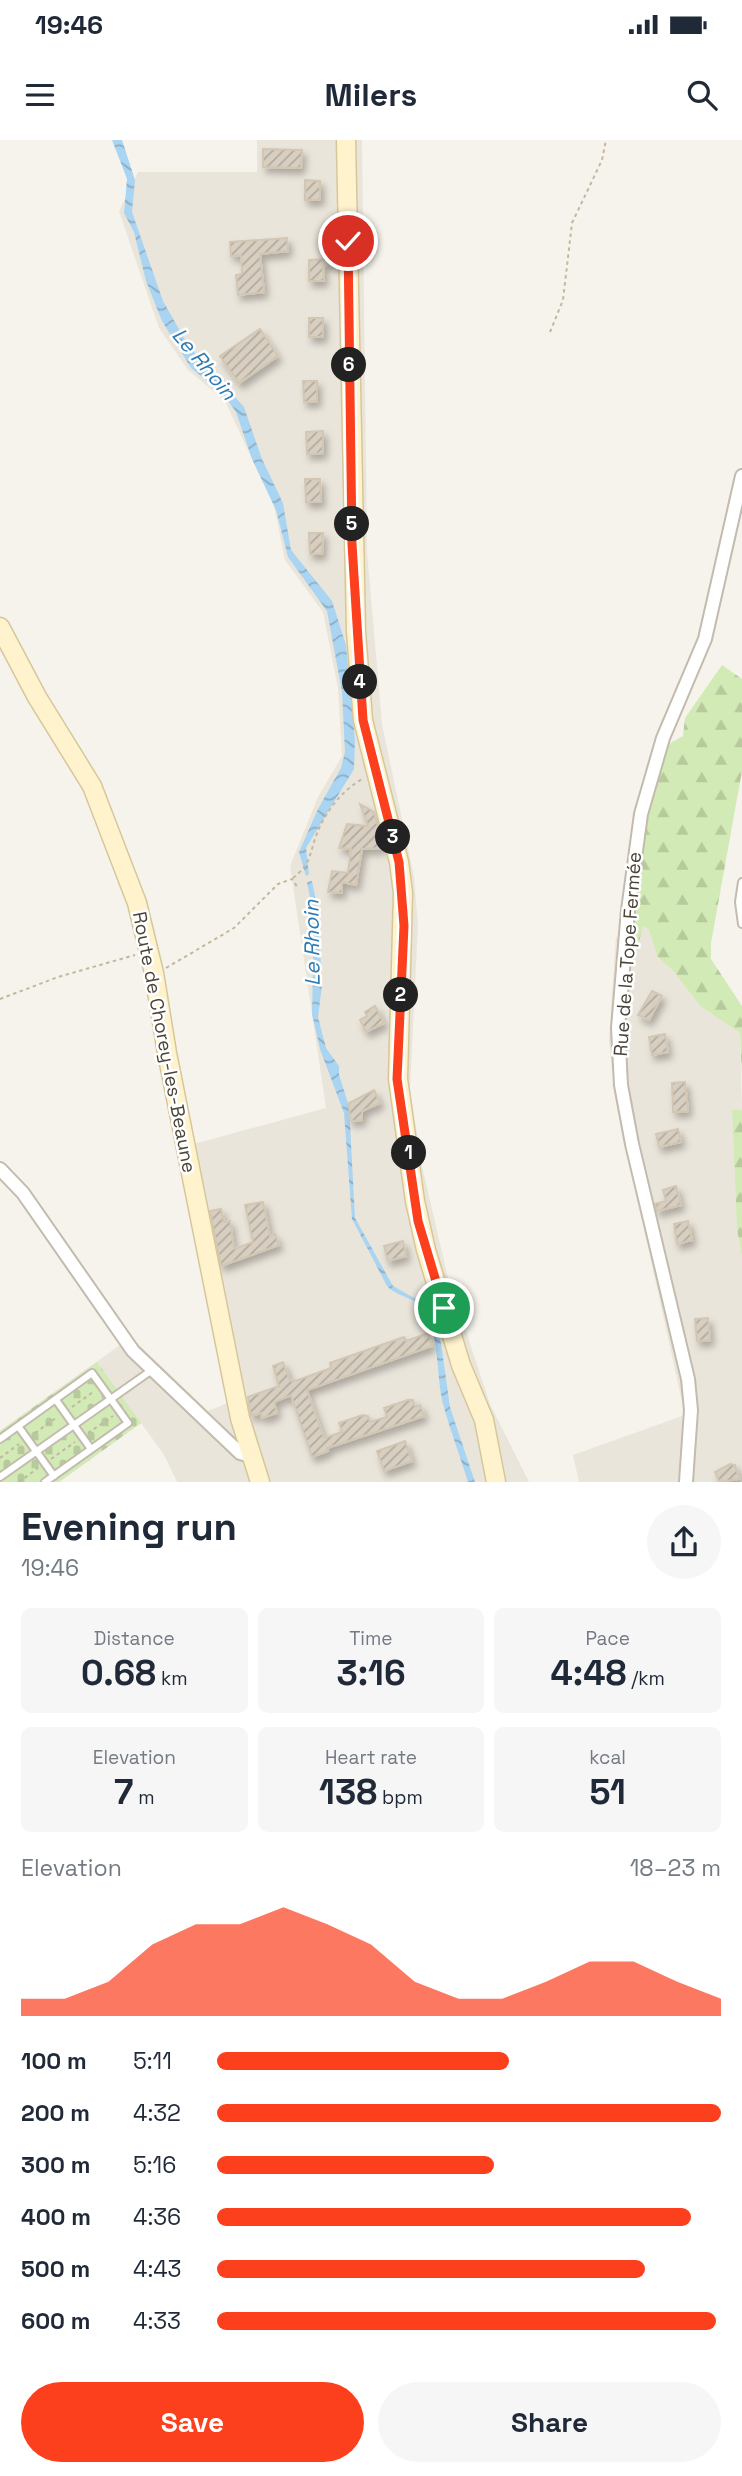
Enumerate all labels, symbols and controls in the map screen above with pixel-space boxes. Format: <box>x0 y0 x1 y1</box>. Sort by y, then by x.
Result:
text: 19:46 <box>35 8 103 42</box>
text: Milers <box>325 75 417 115</box>
icon: menu <box>21 76 59 114</box>
icon: search <box>683 76 721 114</box>
pin <box>318 211 378 271</box>
icon: check <box>329 222 367 260</box>
water label: Le Rhoin <box>166 322 243 406</box>
pin: 6 <box>332 348 366 383</box>
text: 6 <box>343 352 354 377</box>
pin: 5 <box>334 506 370 542</box>
text: 5 <box>346 511 357 536</box>
pin: 4 <box>342 664 378 700</box>
text: 4 <box>353 669 366 694</box>
pin: 3 <box>376 820 410 854</box>
text: 3 <box>387 824 398 849</box>
street label: Rue de la Tope Fermée <box>608 851 647 1057</box>
water label: Le Rhoin <box>297 898 326 986</box>
street label: Route de Chorey-les-Beaune <box>127 909 202 1175</box>
pin: 2 <box>384 978 418 1012</box>
text: 2 <box>395 982 406 1007</box>
pin: 1 <box>392 1136 426 1170</box>
text: 1 <box>404 1140 413 1165</box>
pin <box>414 1278 474 1338</box>
icon: arrive <box>425 1289 463 1327</box>
text: Evening run <box>21 1503 237 1551</box>
button: share <box>647 1505 721 1579</box>
text: 19:46 <box>21 1553 79 1583</box>
text: Distance <box>94 1626 175 1651</box>
text: Time <box>349 1626 393 1651</box>
text: Pace <box>585 1626 630 1651</box>
text: 0.68 <box>81 1651 156 1695</box>
text: 3:16 <box>336 1651 406 1695</box>
text: 4:48 <box>550 1651 626 1695</box>
text: km <box>156 1666 188 1691</box>
text: /km <box>626 1666 665 1691</box>
text: Elevation <box>93 1745 176 1770</box>
text: Heart rate <box>325 1745 417 1770</box>
text: kcal <box>589 1745 626 1770</box>
text: 7 <box>114 1770 133 1814</box>
text: 138 <box>319 1770 377 1814</box>
text: 51 <box>590 1770 626 1814</box>
text: m <box>133 1785 155 1810</box>
text: bpm <box>377 1785 423 1810</box>
text: Elevation <box>21 1853 122 1883</box>
text: 18–23 m <box>630 1853 721 1883</box>
text: 100 m <box>21 2046 87 2076</box>
text: 5:11 <box>133 2046 172 2076</box>
text: 200 m <box>21 2098 90 2128</box>
text: 4:32 <box>133 2098 181 2128</box>
text: 300 m <box>21 2150 90 2180</box>
text: 5:16 <box>133 2150 176 2180</box>
text: 400 m <box>21 2202 91 2232</box>
text: 4:36 <box>133 2202 181 2232</box>
text: 500 m <box>21 2254 90 2284</box>
text: 4:43 <box>133 2254 181 2284</box>
text: 600 m <box>21 2306 91 2336</box>
text: 4:33 <box>133 2306 181 2336</box>
button: Save <box>21 2382 364 2462</box>
button: Share <box>378 2382 721 2462</box>

